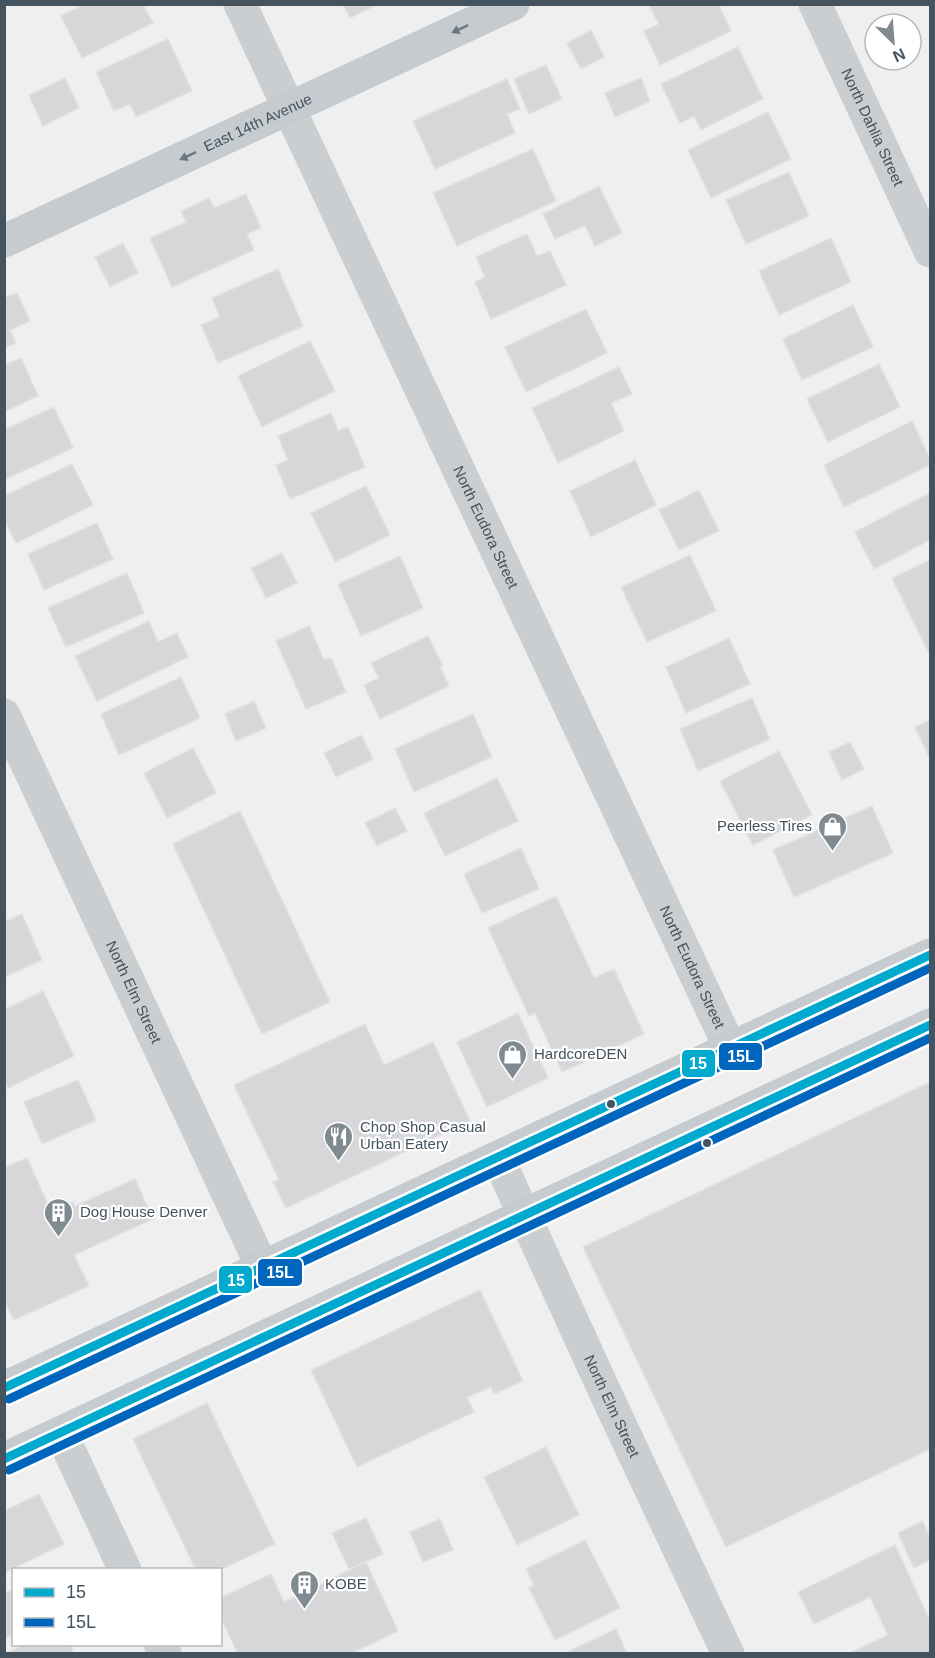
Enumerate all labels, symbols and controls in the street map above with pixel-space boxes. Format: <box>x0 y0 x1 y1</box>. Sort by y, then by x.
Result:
north arrow <box>863 12 923 72</box>
one-way arrow <box>452 25 469 34</box>
text: N <box>890 45 908 65</box>
street label: North Dahlia Street <box>838 66 908 189</box>
street label: East 14th Avenue <box>201 90 314 155</box>
one-way arrow <box>179 151 197 161</box>
street label: North Eudora Street <box>450 463 522 592</box>
shop icon: Peerless Tires <box>817 810 849 852</box>
place label: Peerless Tires <box>717 817 812 834</box>
street label: North Eudora Street <box>657 903 729 1032</box>
street label: North Elm Street <box>103 938 166 1047</box>
shop icon: HardcoreDEN <box>497 1038 529 1080</box>
line badge: 15L <box>718 1042 763 1071</box>
place label: HardcoreDEN <box>534 1045 627 1062</box>
text: 15L <box>727 1048 755 1065</box>
line badge: 15 <box>681 1049 716 1078</box>
text: 15 <box>689 1055 707 1072</box>
unlabelled marker <box>605 1098 617 1110</box>
place label: Chop Shop Casual Urban Eatery <box>360 1118 486 1152</box>
restaurant icon: Chop Shop Casual Urban Eatery <box>323 1120 355 1162</box>
unlabelled marker <box>701 1137 713 1149</box>
building icon: Dog House Denver <box>43 1196 75 1238</box>
place label: Dog House Denver <box>80 1203 208 1220</box>
line badge: 15L <box>257 1258 303 1287</box>
text: 15L <box>266 1264 294 1281</box>
line badge: 15 <box>218 1265 253 1294</box>
text: 15 <box>227 1272 245 1289</box>
street label: North Elm Street <box>581 1352 644 1461</box>
legend <box>12 1568 222 1646</box>
building icon: KOBE <box>288 1568 320 1610</box>
place label: KOBE <box>325 1575 367 1592</box>
text: 15 <box>66 1582 86 1602</box>
text: 15L <box>66 1612 96 1632</box>

